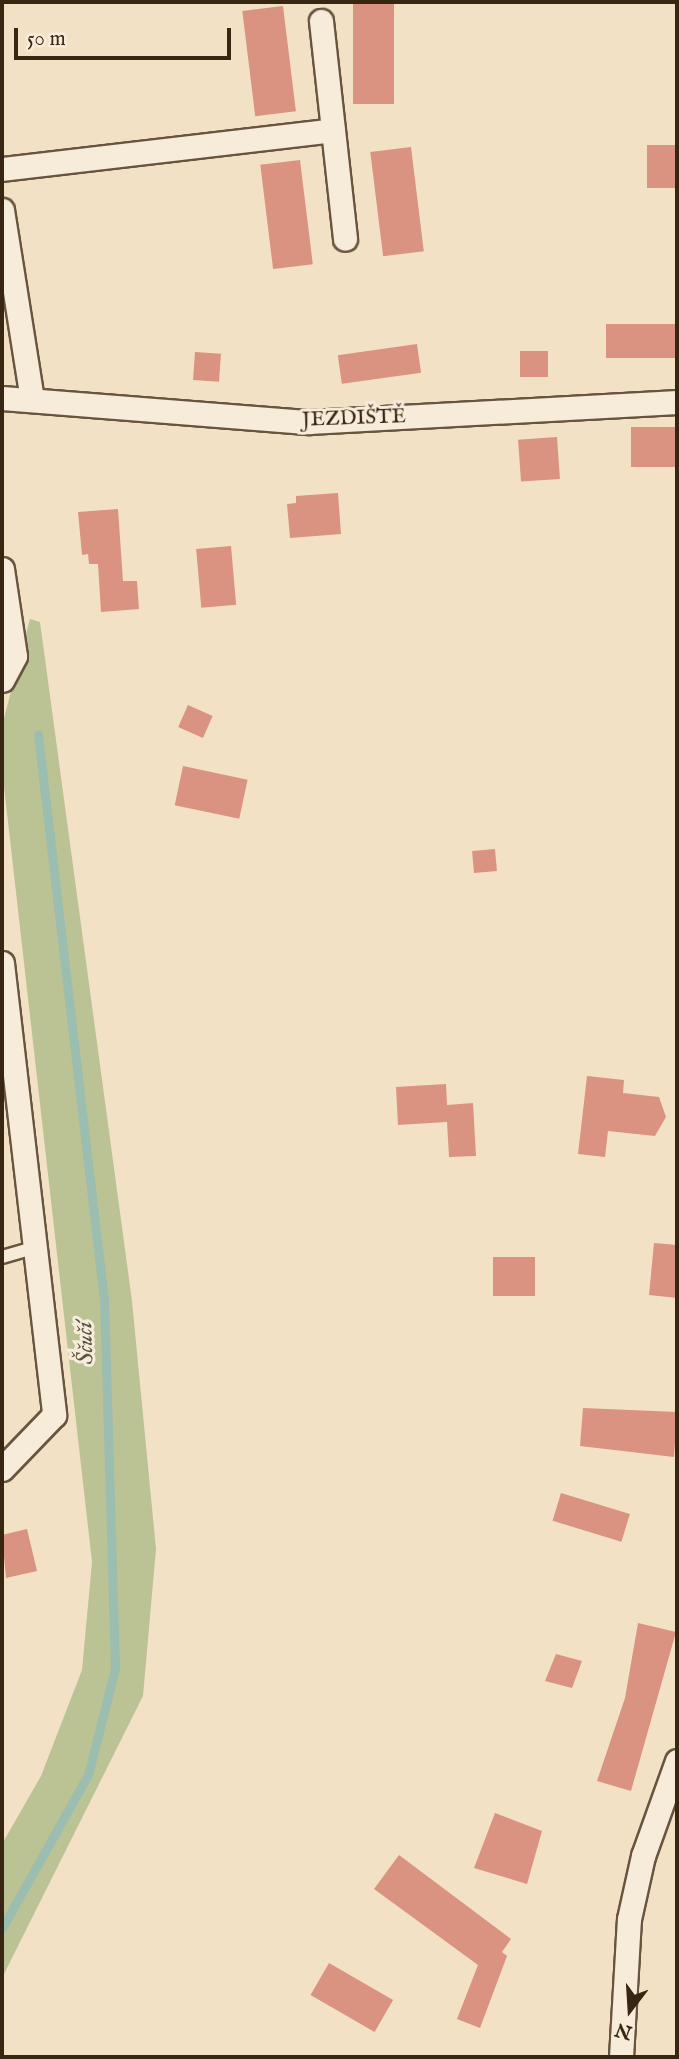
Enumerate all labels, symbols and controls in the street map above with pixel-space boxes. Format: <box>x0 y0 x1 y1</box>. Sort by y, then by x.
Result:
scale bar <box>18 14 234 58</box>
text: 50 m <box>27 26 66 53</box>
street label: JEZDIŠTĚ <box>302 405 406 433</box>
water label: Ščučí <box>71 1321 101 1365</box>
north arrow <box>595 1975 665 2045</box>
text: N <box>612 2016 635 2044</box>

